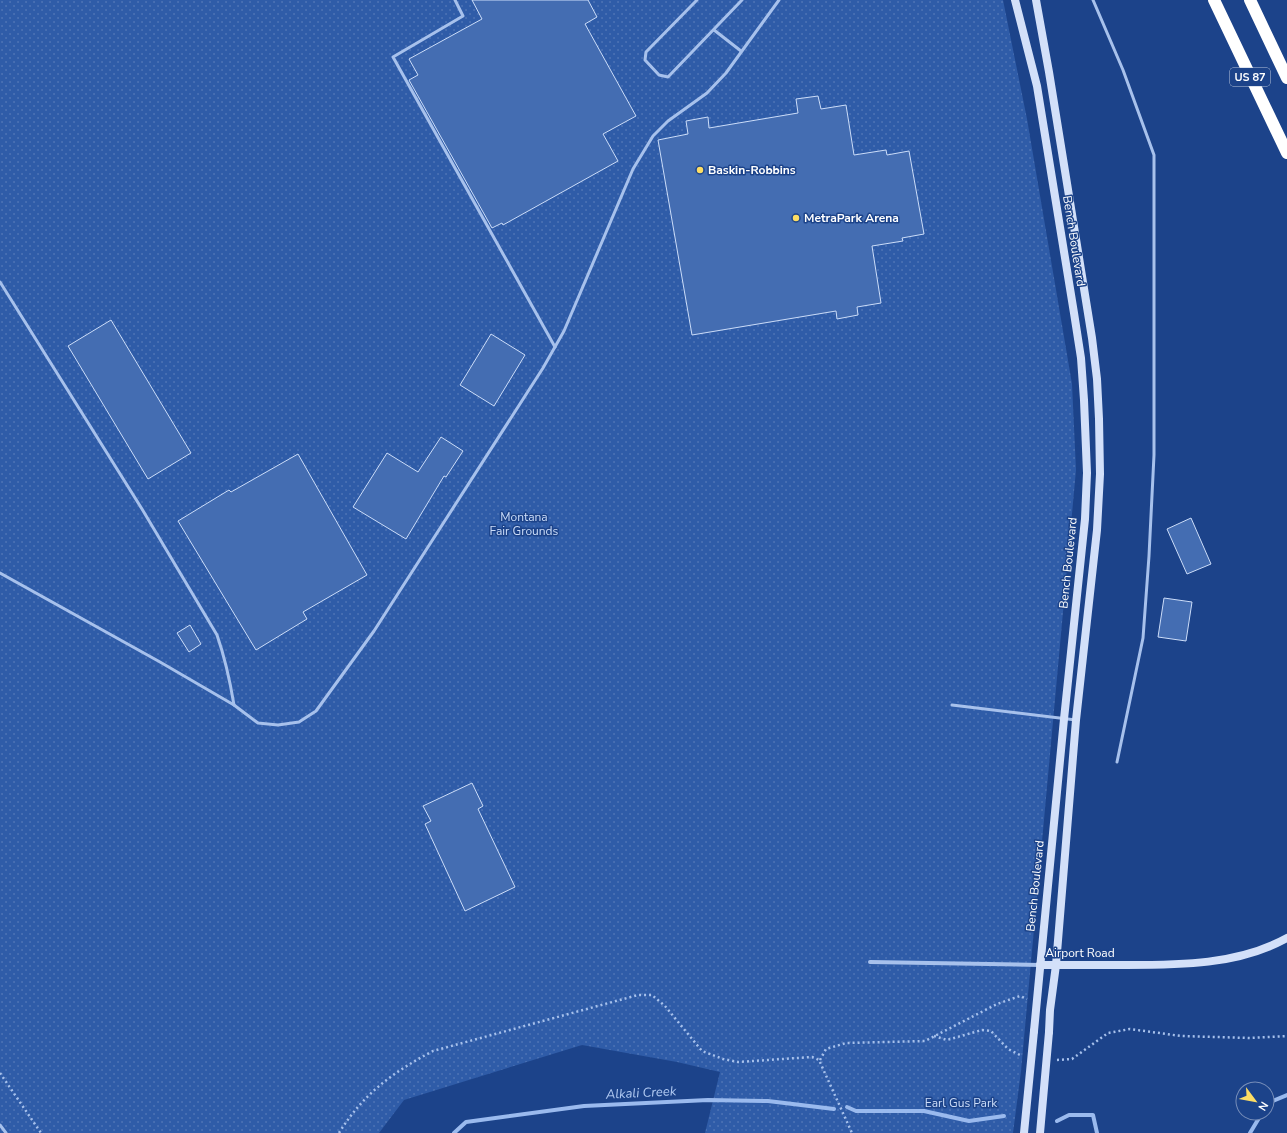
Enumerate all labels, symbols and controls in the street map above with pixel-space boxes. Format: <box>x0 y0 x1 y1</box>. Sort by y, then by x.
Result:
road number: US 87 <box>1230 68 1270 86</box>
place label: Baskin-Robbins <box>708 162 796 178</box>
marker: Baskin-Robbins <box>695 165 705 175</box>
street label: Bench Boulevard <box>1059 194 1089 288</box>
place label: MetraPark Arena <box>804 210 899 226</box>
marker: MetraPark Arena <box>791 213 801 223</box>
park label: Montana Fair Grounds <box>490 509 559 539</box>
street label: Bench Boulevard <box>1055 517 1081 609</box>
street label: Bench Boulevard <box>1022 840 1048 932</box>
street label: Airport Road <box>1045 945 1115 961</box>
north arrow <box>1235 1081 1275 1121</box>
water label: Alkali Creek <box>604 1082 677 1104</box>
park label: Earl Gus Park <box>925 1095 998 1111</box>
text: N <box>1255 1099 1272 1114</box>

